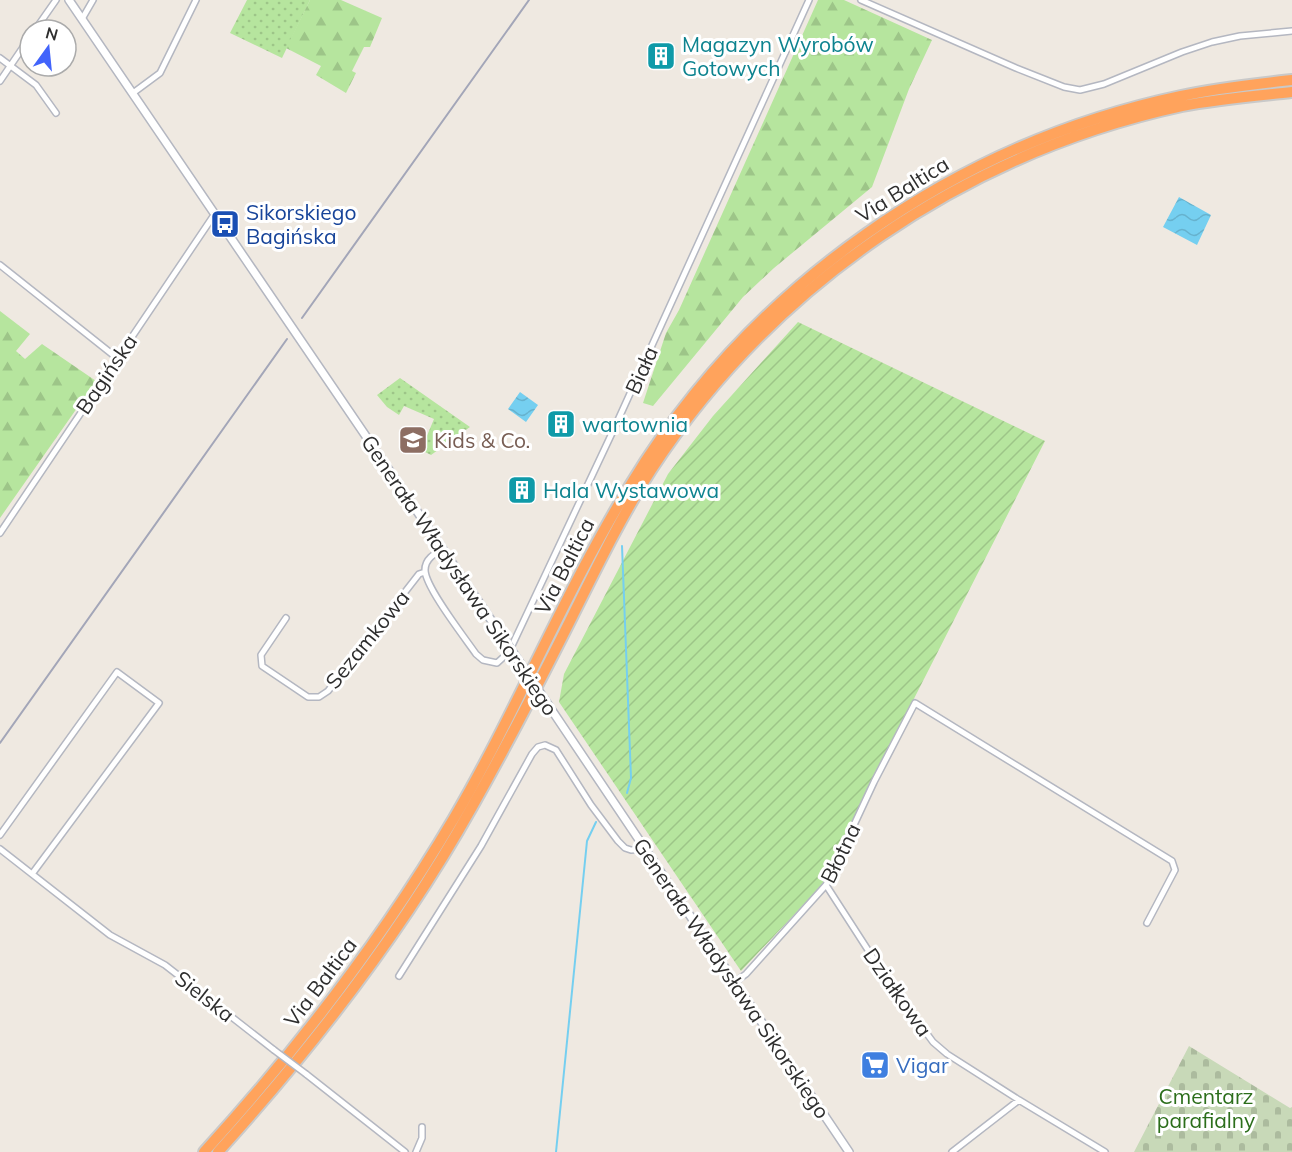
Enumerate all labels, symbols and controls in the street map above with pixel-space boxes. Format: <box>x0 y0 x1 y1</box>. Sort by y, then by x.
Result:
north arrow <box>18 18 78 78</box>
text: N <box>43 22 60 45</box>
place label: Magazyn Wyrobów Gotowych <box>682 31 874 81</box>
building icon: Magazyn Wyrobów Gotowych <box>645 40 677 72</box>
street label: Via Baltica <box>851 150 953 228</box>
place label: Sikorskiego Bagińska <box>246 199 356 249</box>
bus stop icon: Sikorskiego Bagińska <box>209 208 241 240</box>
street label: Bagińska <box>70 329 142 419</box>
street label: Biała <box>619 342 663 398</box>
building icon: wartownia <box>545 408 577 440</box>
place label: wartownia <box>582 411 688 437</box>
school or university icon: Kids & Co. <box>397 424 429 456</box>
place label: Kids & Co. <box>434 427 530 453</box>
street label: Generała Władysława Sikorskiego <box>356 430 564 720</box>
building icon: Hala Wystawowa <box>506 474 538 506</box>
place label: Hala Wystawowa <box>543 477 719 503</box>
street label: Via Baltica <box>529 513 599 619</box>
street label: Sezamkowa <box>319 584 415 694</box>
street label: Błotna <box>814 819 866 887</box>
street label: Generała Władysława Sikorskiego <box>628 833 836 1123</box>
street label: Via Baltica <box>278 932 362 1032</box>
street label: Działkowa <box>858 943 938 1041</box>
street label: Sielska <box>170 965 240 1027</box>
supermarket icon: Vigar <box>859 1049 891 1081</box>
place label: Vigar <box>896 1052 949 1078</box>
park label: Cmentarz parafialny <box>1157 1083 1255 1133</box>

